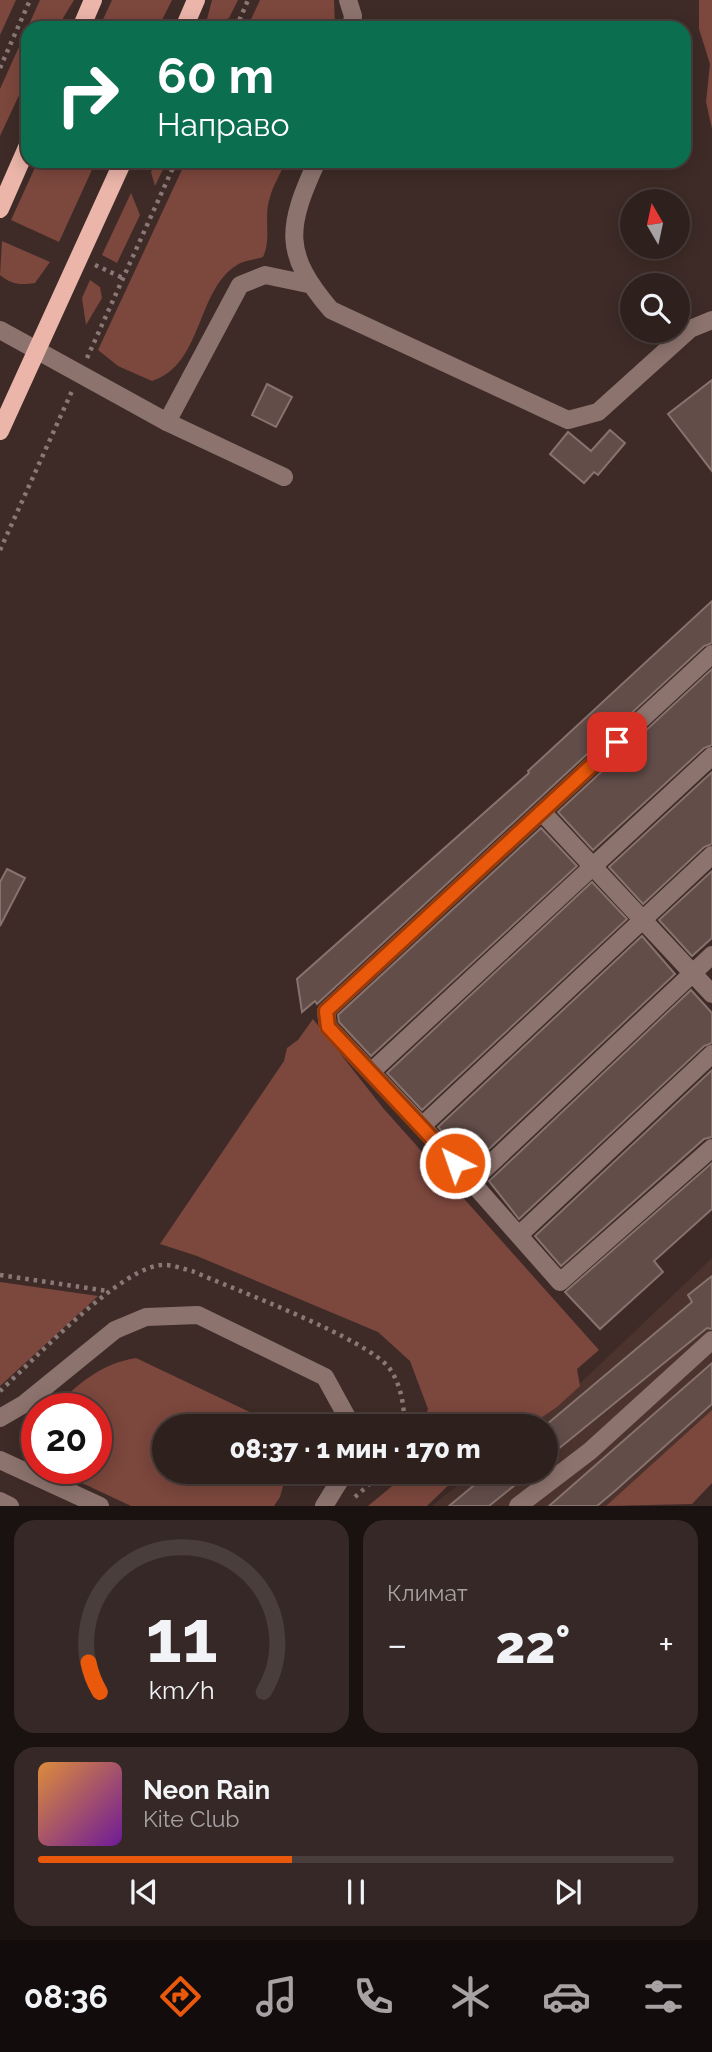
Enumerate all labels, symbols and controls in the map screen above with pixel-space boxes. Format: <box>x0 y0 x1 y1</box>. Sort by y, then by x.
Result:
text: 60 m <box>157 47 274 104</box>
icon: right <box>42 49 133 140</box>
text: Направо <box>157 106 289 143</box>
north arrow <box>620 189 690 259</box>
map controls <box>620 189 690 343</box>
button: search <box>620 273 690 343</box>
pin <box>587 712 647 772</box>
icon: arrive <box>598 723 636 761</box>
position arrow <box>418 1126 492 1200</box>
speed limit sign: 20 <box>21 1393 112 1484</box>
text: 08:37 · 1 мин · 170 m <box>230 1434 480 1464</box>
text: Климат <box>387 1579 468 1606</box>
text: 11 <box>146 1595 217 1680</box>
text: 22° <box>495 1614 571 1675</box>
text: − <box>387 1622 407 1667</box>
text: + <box>658 1622 674 1667</box>
text: km/h <box>149 1675 214 1705</box>
text: Neon Rain <box>143 1775 270 1805</box>
text: Kite Club <box>143 1805 240 1832</box>
icon: previous <box>125 1873 163 1911</box>
icon: pause <box>337 1873 375 1911</box>
icon: next <box>549 1873 587 1911</box>
icon: directions <box>156 1972 205 2021</box>
icon: music <box>252 1972 301 2021</box>
icon: phone <box>349 1972 398 2021</box>
icon: climate <box>446 1972 495 2021</box>
icon: car <box>542 1972 591 2021</box>
icon: filters <box>639 1972 688 2021</box>
text: 08:36 <box>24 1978 108 2015</box>

